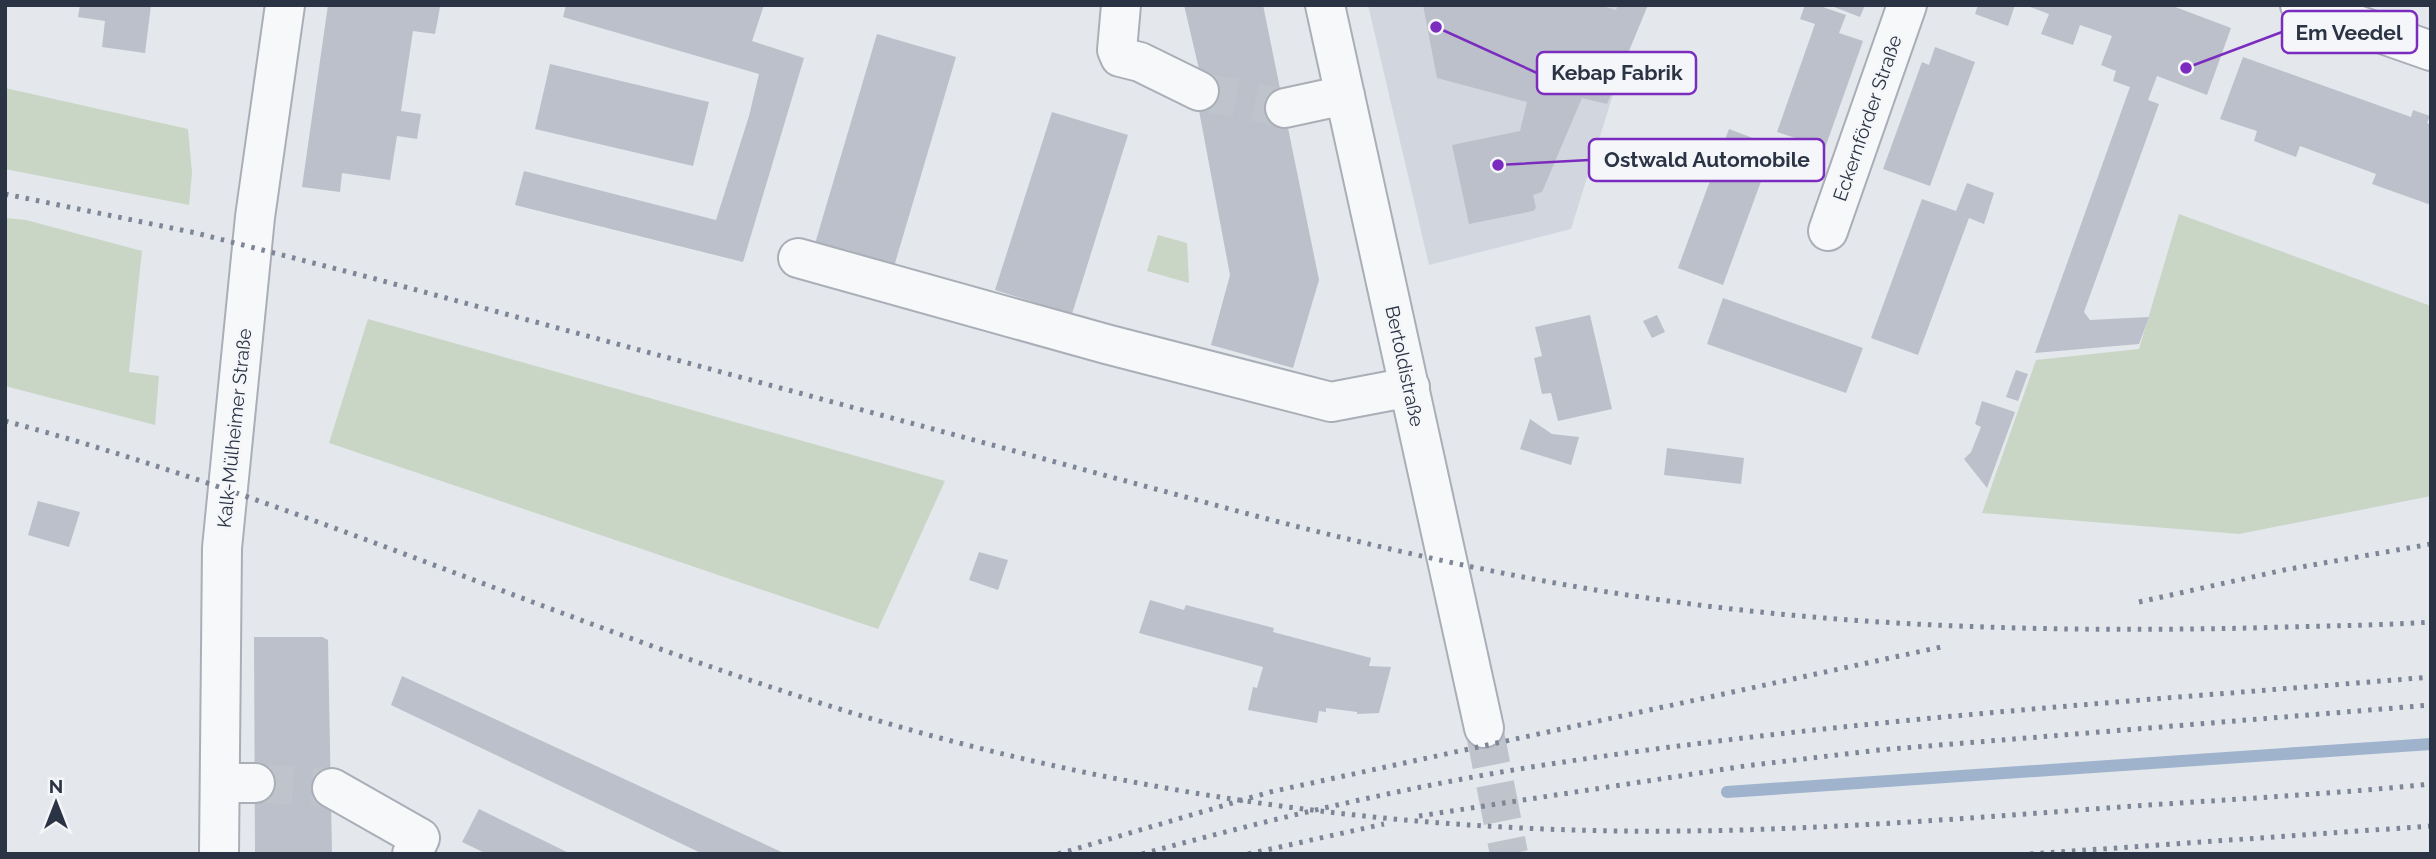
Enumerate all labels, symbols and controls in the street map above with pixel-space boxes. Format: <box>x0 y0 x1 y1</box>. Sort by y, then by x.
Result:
callout: Em Veedel <box>2282 11 2417 53</box>
text: Em Veedel <box>2295 20 2403 45</box>
street label: Eckernförder Straße <box>1828 32 1906 204</box>
callout: Kebap Fabrik <box>1537 52 1696 94</box>
text: Kebap Fabrik <box>1551 60 1683 85</box>
callout: Ostwald Automobile <box>1589 139 1824 181</box>
text: Ostwald Automobile <box>1604 147 1810 172</box>
street label: Bertoldistraße <box>1381 303 1429 429</box>
street label: Kalk-Mülheimer Straße <box>213 327 255 529</box>
north arrow <box>21 768 91 838</box>
text: N <box>49 775 63 797</box>

